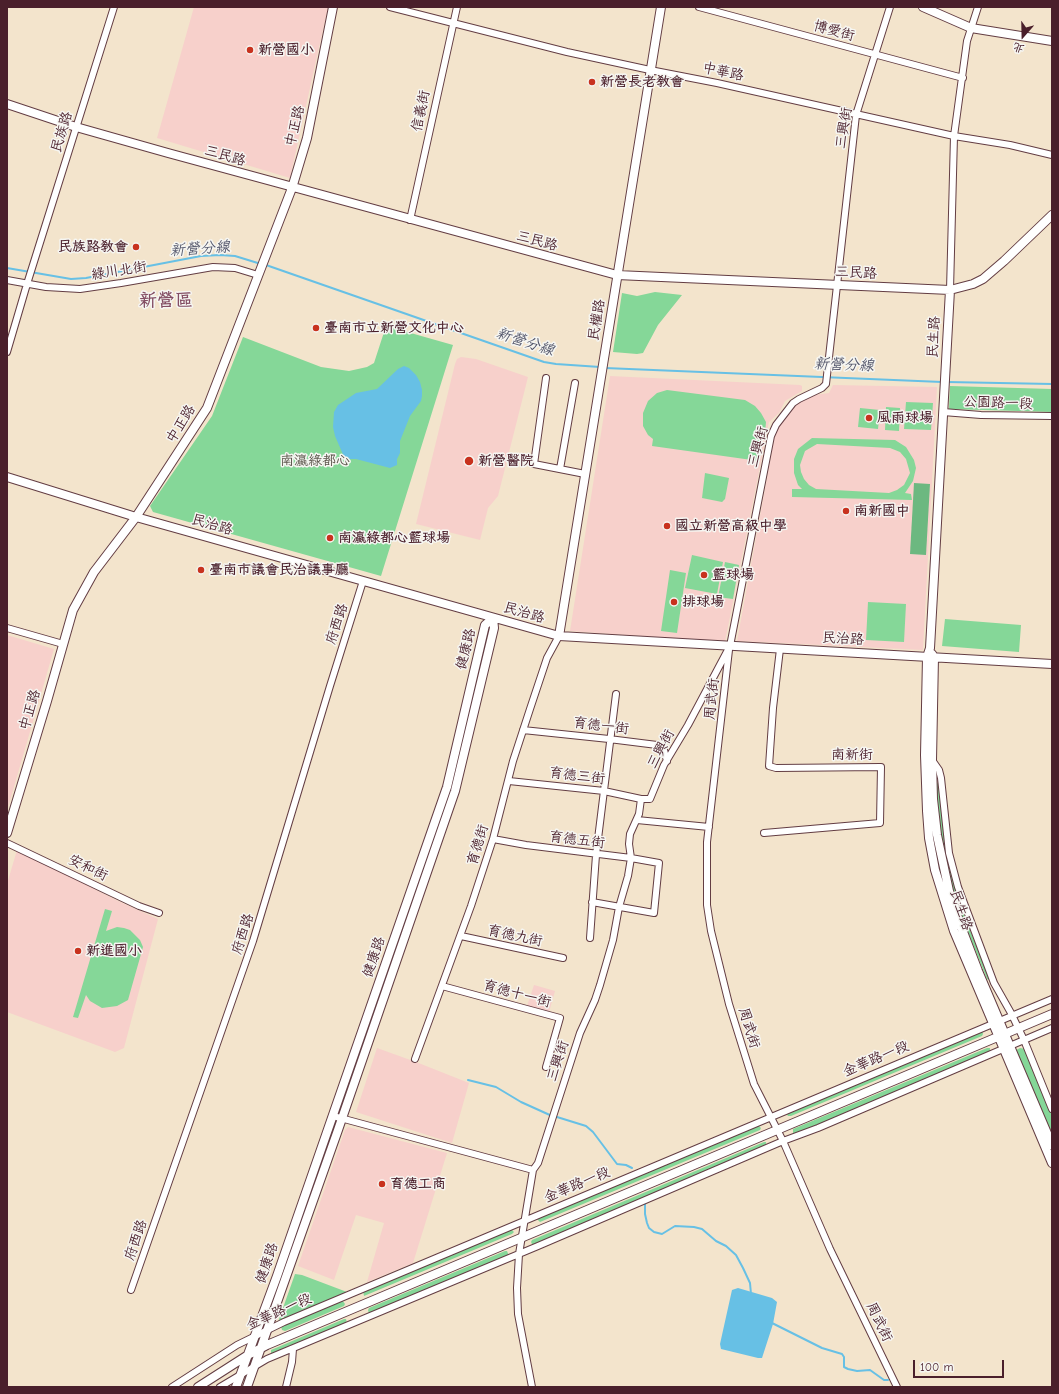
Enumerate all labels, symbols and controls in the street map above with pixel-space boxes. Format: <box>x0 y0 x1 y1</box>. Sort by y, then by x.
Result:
north arrow <box>1003 16 1043 56</box>
street label: 博愛街 <box>812 17 856 45</box>
text: 北 <box>1011 40 1026 56</box>
place label: 新營國小 <box>258 42 314 58</box>
marker: 新營國小 <box>245 45 255 55</box>
street label: 中華路 <box>701 59 745 85</box>
place label: 新營長老教會 <box>600 74 684 90</box>
marker: 新營長老教會 <box>587 77 597 87</box>
street label: 信義街 <box>408 89 434 133</box>
street label: 中正路 <box>282 104 308 148</box>
street label: 三興街 <box>832 106 856 150</box>
street label: 民族路 <box>48 109 76 155</box>
street label: 三民路 <box>202 142 248 170</box>
street label: 三民路 <box>515 227 559 255</box>
water label: 新營分線 <box>169 238 231 260</box>
place label: 民族路教會 <box>58 239 128 255</box>
marker: 民族路教會 <box>131 242 141 252</box>
street label: 綠川北街 <box>90 258 148 284</box>
street label: 三民路 <box>835 264 877 282</box>
district label: 新營區 <box>139 290 193 312</box>
street label: 民權路 <box>585 298 609 342</box>
street label: 民生路 <box>925 316 943 358</box>
place label: 臺南市立新營文化中心 <box>324 320 464 336</box>
marker: 臺南市立新營文化中心 <box>311 323 321 333</box>
water label: 新營分線 <box>494 324 556 360</box>
water label: 新營分線 <box>814 355 874 375</box>
street label: 公園路一段 <box>963 393 1033 413</box>
street label: 中正路 <box>163 402 199 446</box>
place label: 風雨球場 <box>877 410 933 426</box>
marker: 風雨球場 <box>864 413 874 423</box>
street label: 三興街 <box>744 425 772 469</box>
park label: 南瀛綠都心 <box>280 453 350 469</box>
place label: 新營醫院 <box>478 453 534 469</box>
marker: 新營醫院 <box>463 455 475 467</box>
place label: 南新國中 <box>854 503 910 519</box>
marker: 南新國中 <box>841 506 851 516</box>
street label: 民治路 <box>189 511 235 539</box>
place label: 國立新營高級中學 <box>675 518 787 534</box>
marker: 國立新營高級中學 <box>662 521 672 531</box>
place label: 南瀛綠都心籃球場 <box>338 530 450 546</box>
marker: 南瀛綠都心籃球場 <box>325 533 335 543</box>
place label: 臺南市議會民治議事廳 <box>209 562 349 578</box>
marker: 臺南市議會民治議事廳 <box>196 565 206 575</box>
place label: 籃球場 <box>712 567 754 583</box>
marker: 籃球場 <box>699 570 709 580</box>
place label: 排球場 <box>682 594 724 610</box>
marker: 排球場 <box>669 597 679 607</box>
street label: 民治路 <box>501 599 547 627</box>
street label: 府西路 <box>323 601 351 647</box>
street label: 健康路 <box>453 627 479 671</box>
street label: 民治路 <box>822 630 864 648</box>
street label: 周武街 <box>701 677 723 721</box>
street label: 中正路 <box>16 687 44 733</box>
street label: 育德一街 <box>572 714 630 738</box>
street label: 三興街 <box>644 727 678 771</box>
street label: 南新街 <box>831 747 873 763</box>
street label: 育德三街 <box>548 764 606 788</box>
street label: 育德街 <box>464 822 492 868</box>
street label: 育德五街 <box>548 828 606 852</box>
street label: 安和街 <box>65 851 111 885</box>
street label: 民生路 <box>946 887 976 933</box>
street label: 府西路 <box>229 911 257 957</box>
street label: 育德九街 <box>486 922 544 950</box>
street label: 健康路 <box>359 934 389 980</box>
place label: 新進國小 <box>86 943 142 959</box>
marker: 新進國小 <box>73 946 83 956</box>
street label: 育德十一街 <box>481 977 553 1011</box>
street label: 周武街 <box>735 1005 763 1051</box>
street label: 三興街 <box>544 1038 572 1084</box>
street label: 金華路一段 <box>841 1038 911 1080</box>
street label: 金華路一段 <box>542 1164 612 1206</box>
place label: 育德工商 <box>390 1176 446 1192</box>
marker: 育德工商 <box>377 1179 387 1189</box>
street label: 府西路 <box>121 1217 151 1263</box>
street label: 健康路 <box>252 1240 282 1286</box>
street label: 金華路一段 <box>244 1290 314 1334</box>
street label: 周武街 <box>862 1299 896 1345</box>
scale bar <box>915 1352 1006 1378</box>
text: 100 m <box>920 1360 953 1374</box>

